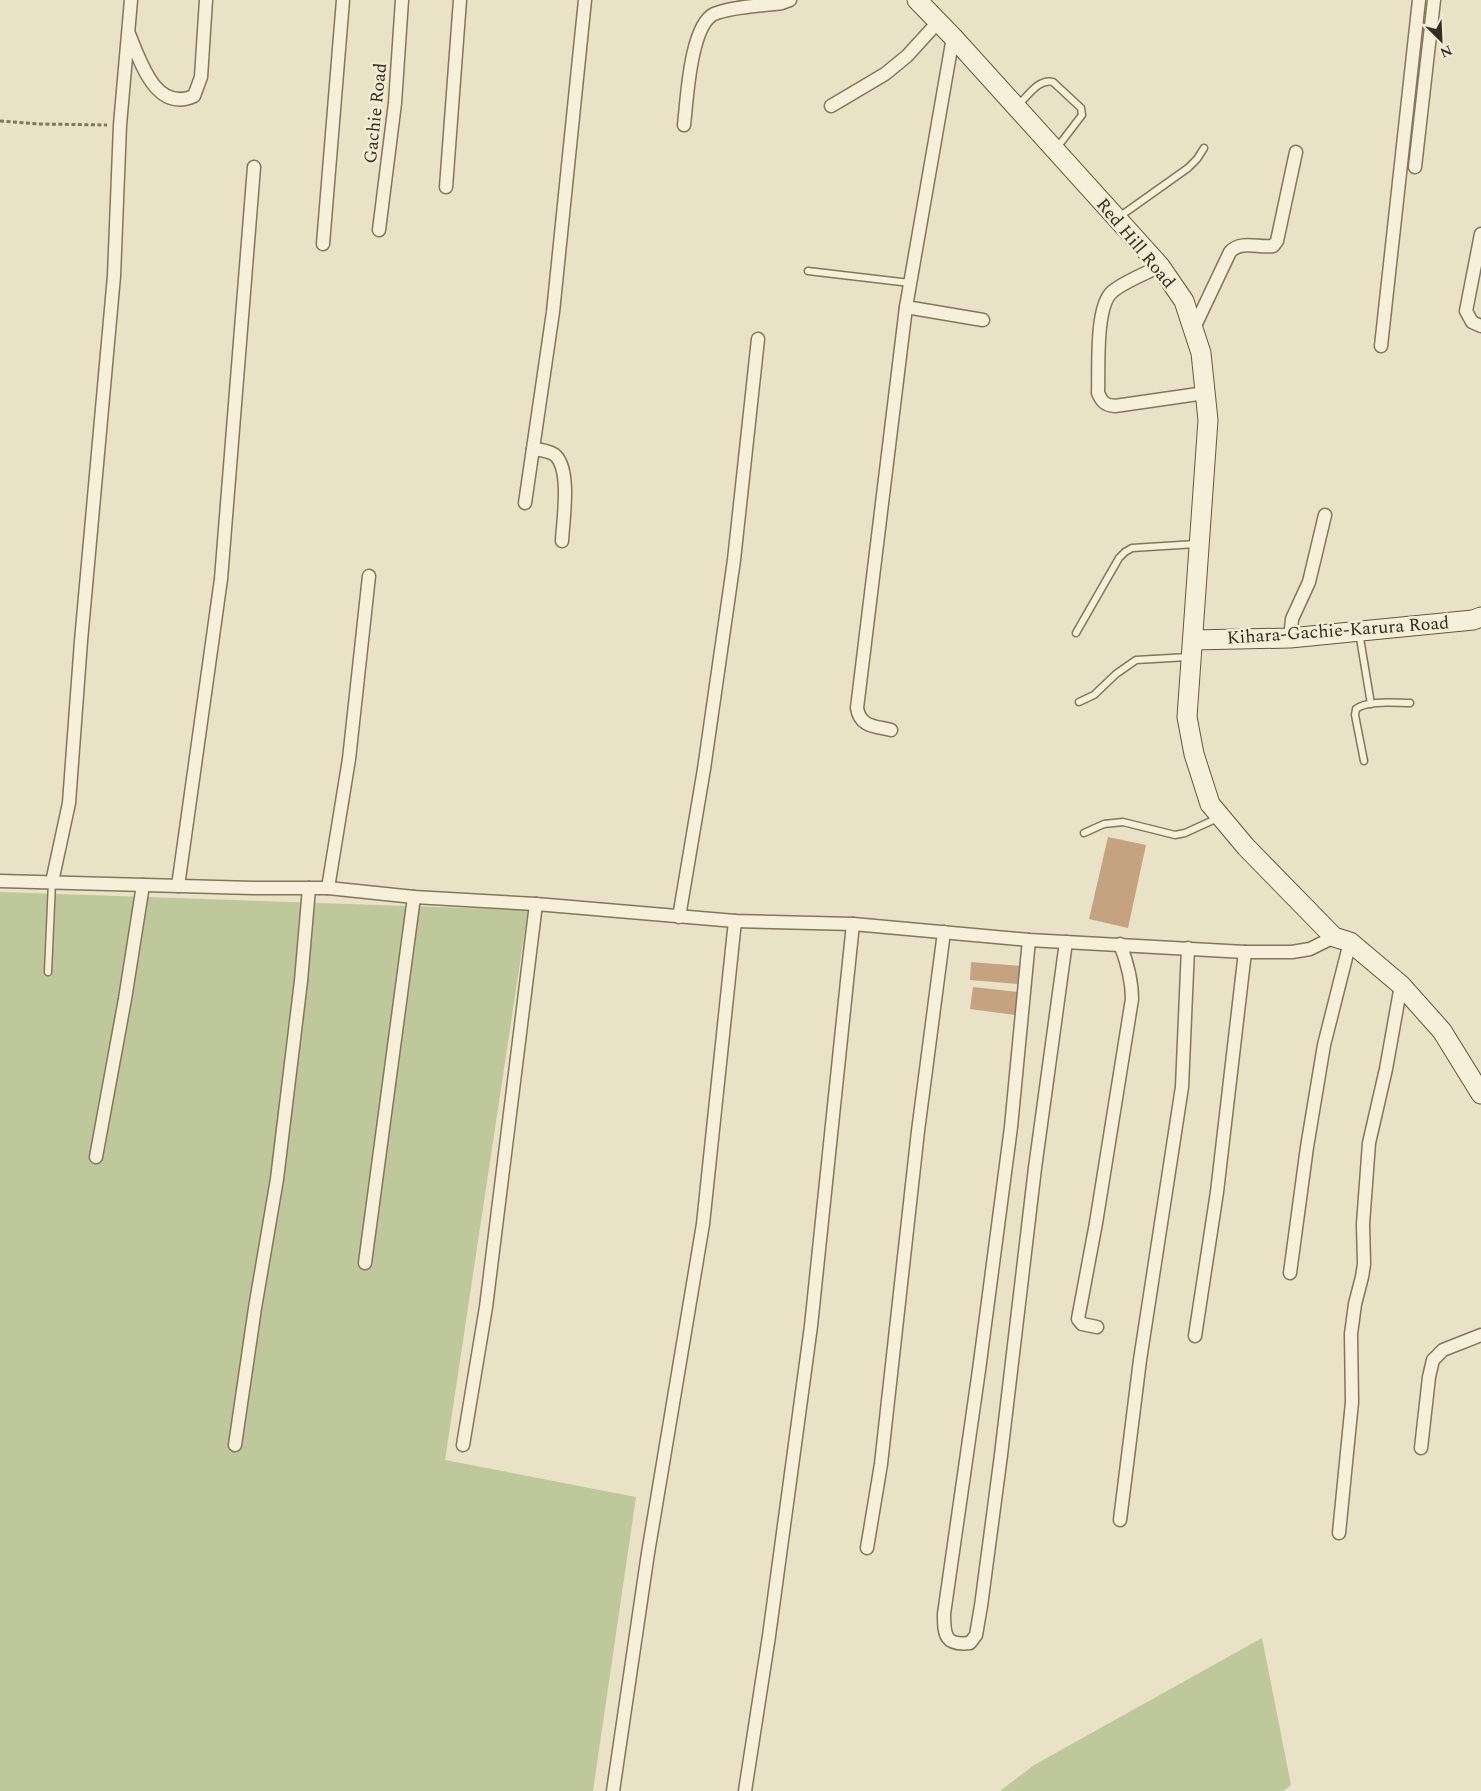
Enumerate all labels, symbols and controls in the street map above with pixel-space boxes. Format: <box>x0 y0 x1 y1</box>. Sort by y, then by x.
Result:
north arrow <box>1416 15 1466 65</box>
text: N <box>1437 40 1456 63</box>
street label: Gachie Road <box>357 61 394 165</box>
street label: Red Hill Road <box>1090 192 1182 295</box>
street label: Kihara-Gachie-Karura Road <box>1226 609 1450 652</box>

